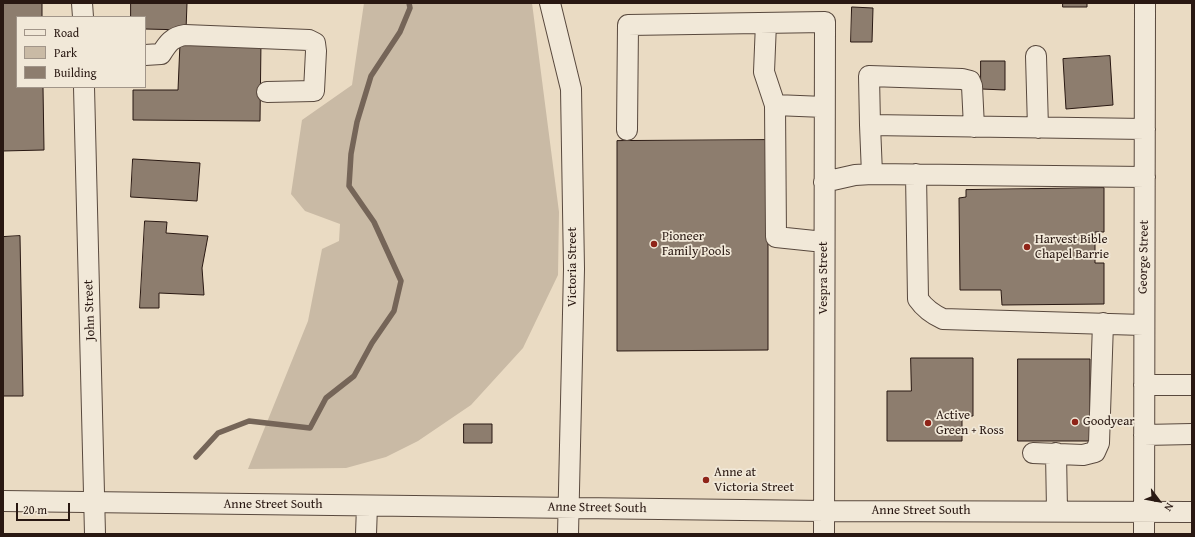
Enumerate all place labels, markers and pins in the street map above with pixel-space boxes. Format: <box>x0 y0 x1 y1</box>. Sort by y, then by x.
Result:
place label: Pioneer Family Pools <box>662 229 730 260</box>
place label: Harvest Bible Chapel Barrie <box>1035 232 1109 263</box>
marker: Pioneer Family Pools <box>649 239 659 249</box>
marker: Harvest Bible Chapel Barrie <box>1022 242 1032 252</box>
place label: Active Green + Ross <box>936 408 1004 439</box>
place label: Goodyear <box>1083 414 1135 430</box>
marker: Goodyear <box>1070 417 1080 427</box>
marker: Active Green + Ross <box>923 418 933 428</box>
place label: Anne at Victoria Street <box>714 465 794 496</box>
marker: Anne at Victoria Street <box>701 475 711 485</box>

